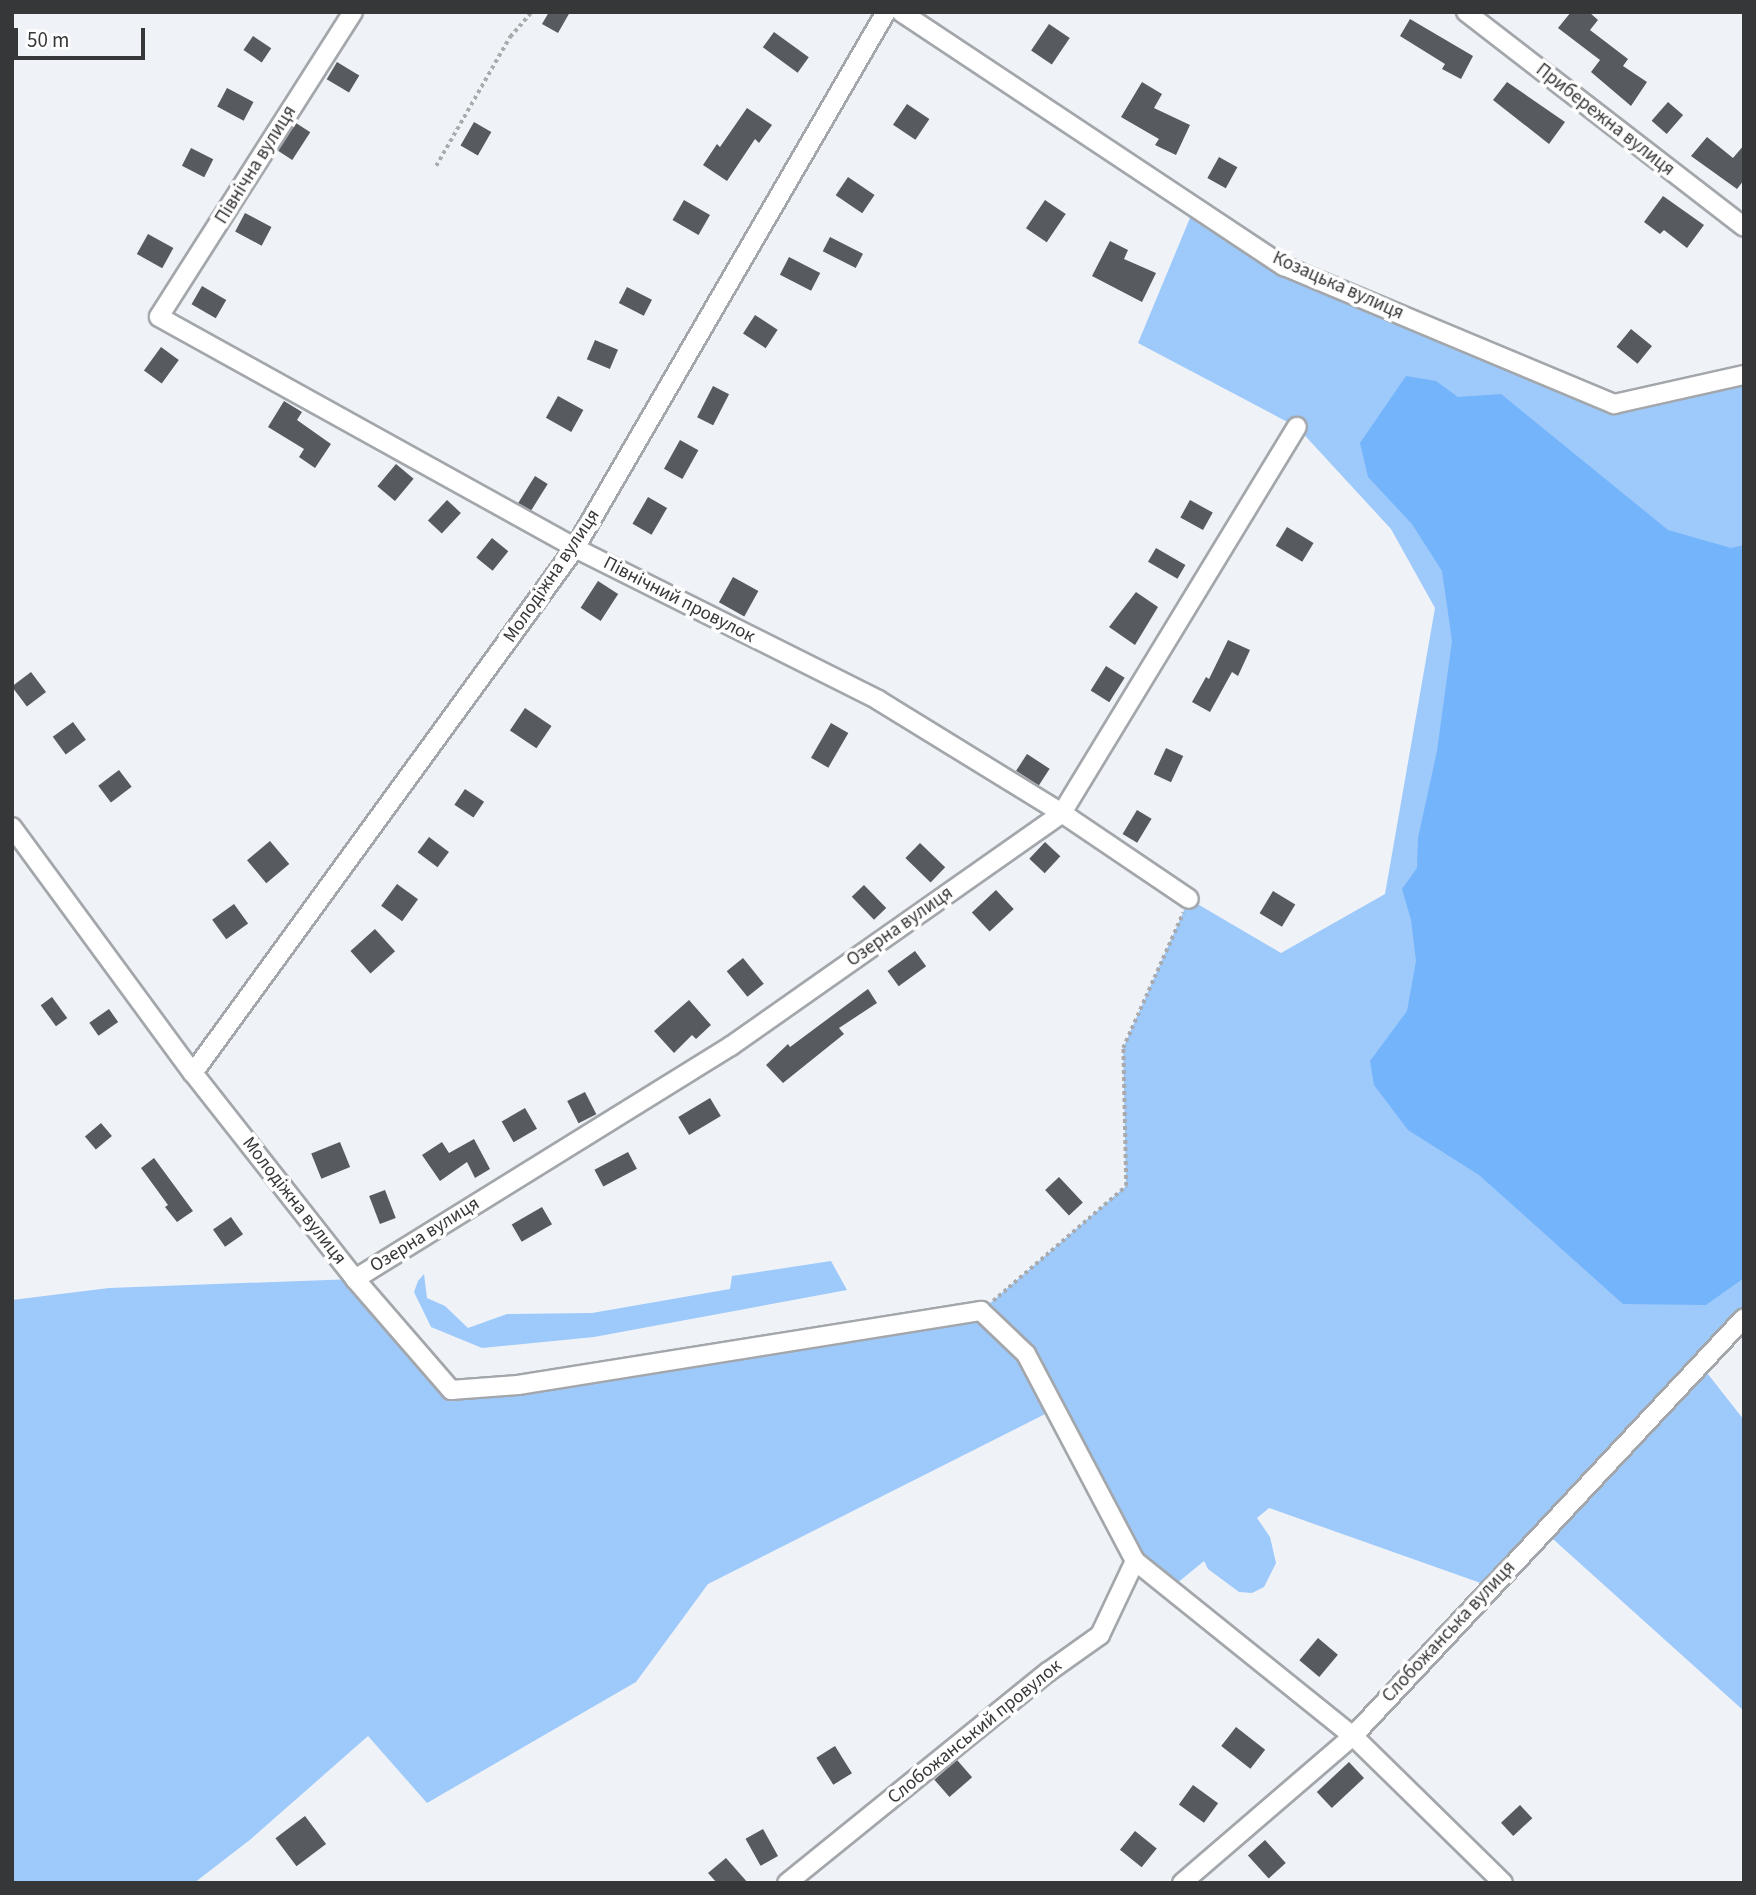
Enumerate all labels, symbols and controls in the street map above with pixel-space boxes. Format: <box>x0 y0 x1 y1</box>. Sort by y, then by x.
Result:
scale bar <box>18 14 149 58</box>
text: 50 m <box>27 25 69 55</box>
street label: Прибережна вулиця <box>1531 59 1679 181</box>
street label: Північна вулиця <box>210 102 302 228</box>
street label: Козацька вулиця <box>1269 247 1407 325</box>
street label: Молодіжна вулиця <box>499 505 605 647</box>
street label: Північний провулок <box>599 552 759 648</box>
street label: Озерна вулиця <box>842 882 958 972</box>
street label: Молодіжна вулиця <box>237 1133 351 1269</box>
street label: Озерна вулиця <box>366 1192 484 1278</box>
street label: Слобожанська вулиця <box>1378 1557 1520 1707</box>
street label: Слобожанський провулок <box>883 1655 1067 1809</box>

